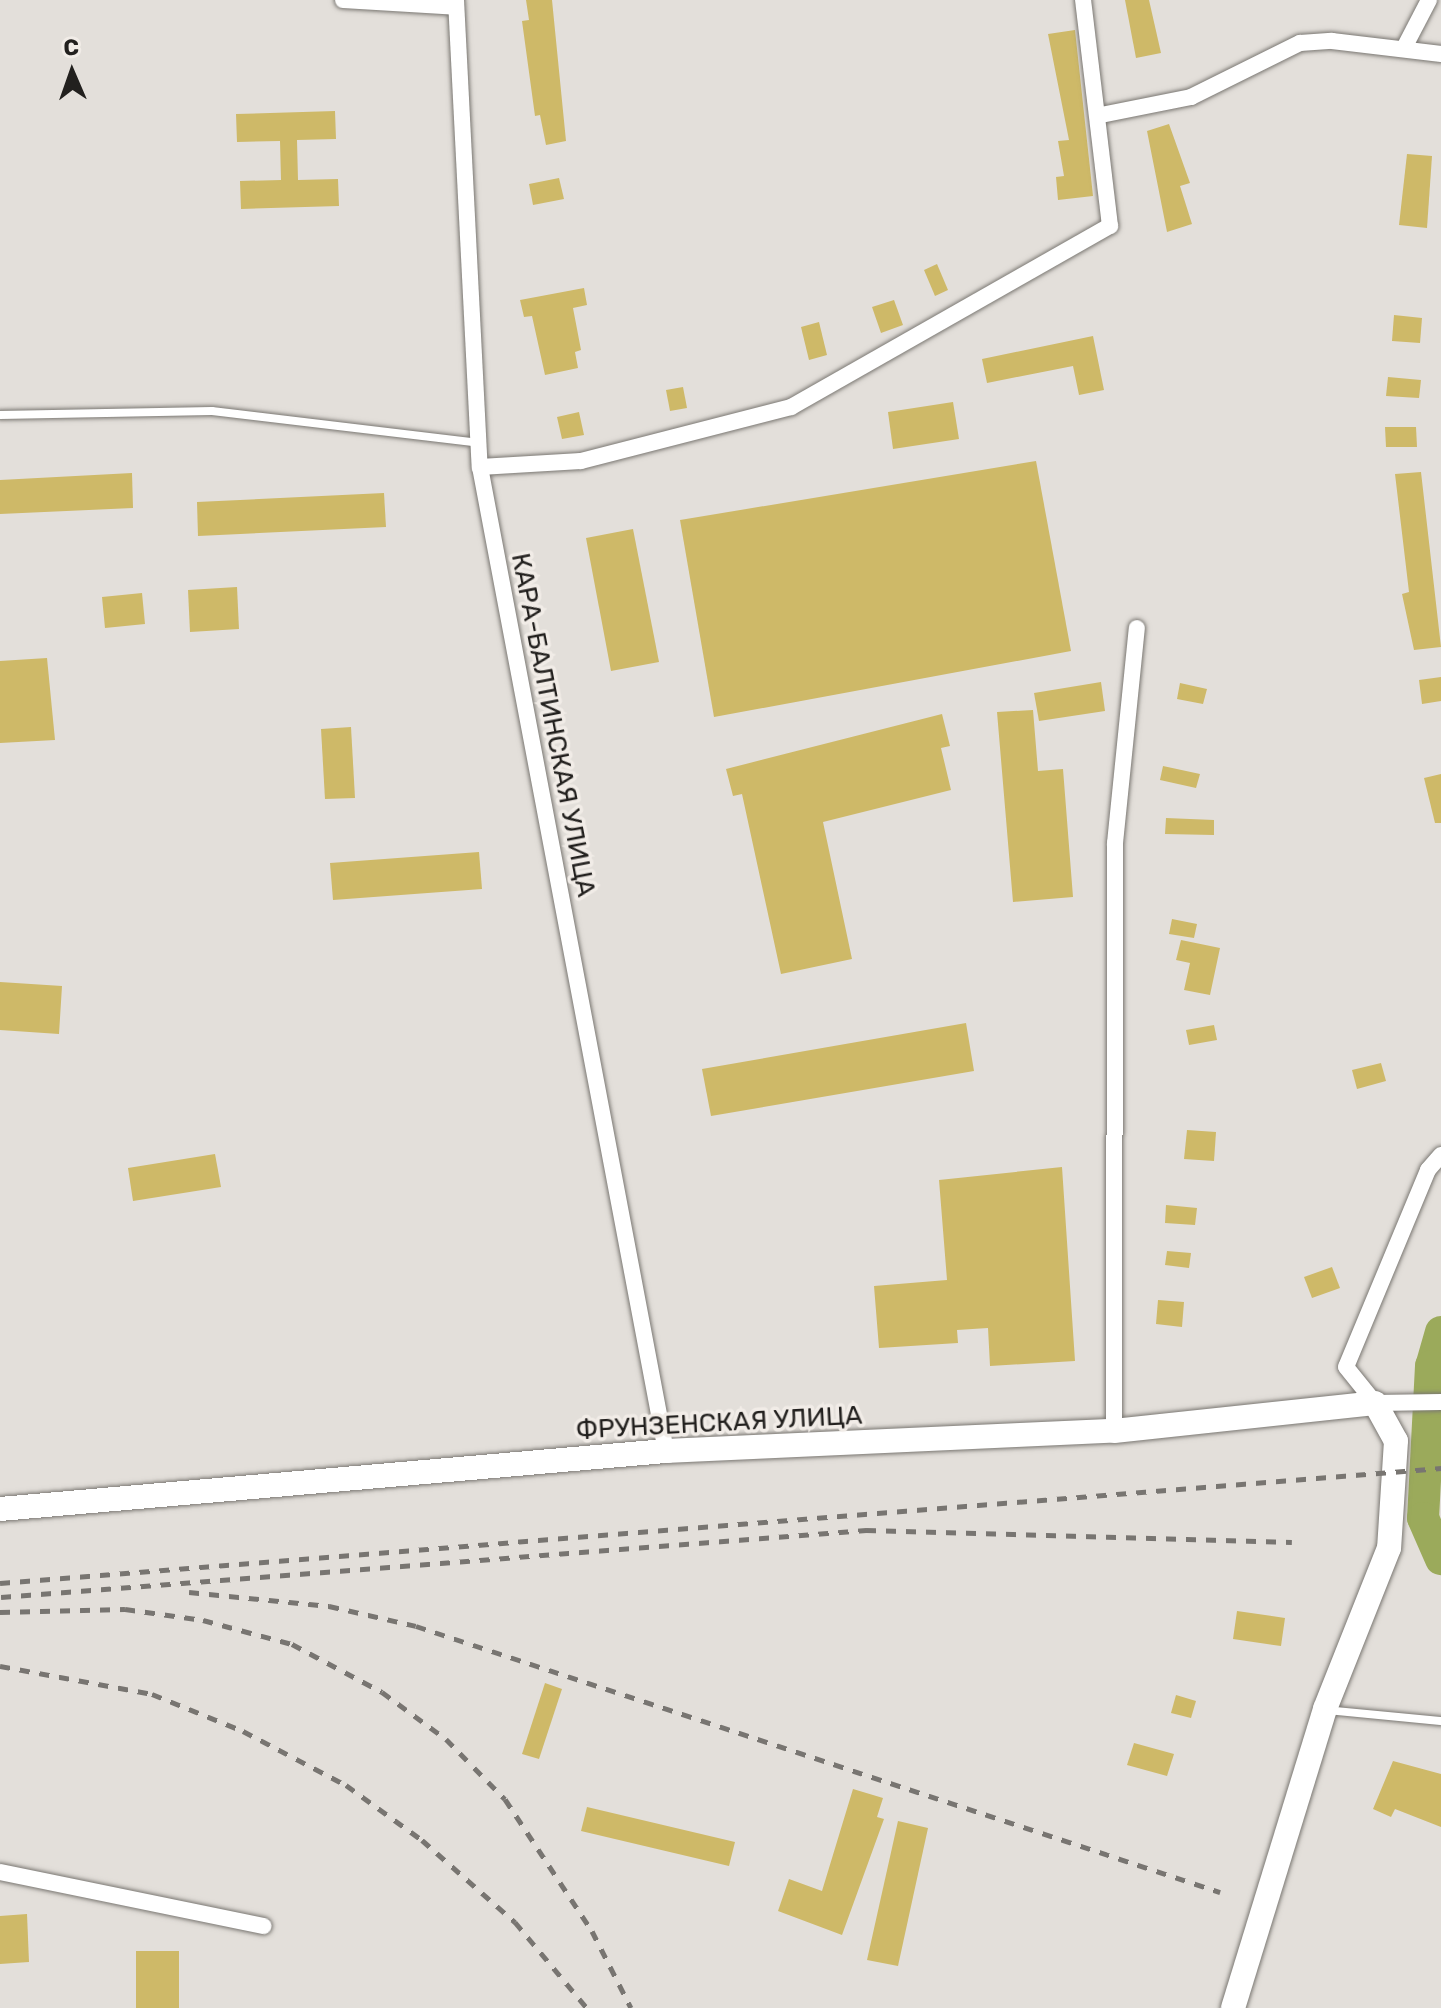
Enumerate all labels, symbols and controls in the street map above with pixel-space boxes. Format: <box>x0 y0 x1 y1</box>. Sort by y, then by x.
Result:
north arrow <box>32 32 112 112</box>
text: С <box>63 34 79 61</box>
street label: КАРА-БАЛТИНСКАЯ УЛИЦА <box>504 551 602 899</box>
street label: ФРУНЗЕНСКАЯ УЛИЦА <box>575 1400 863 1446</box>

